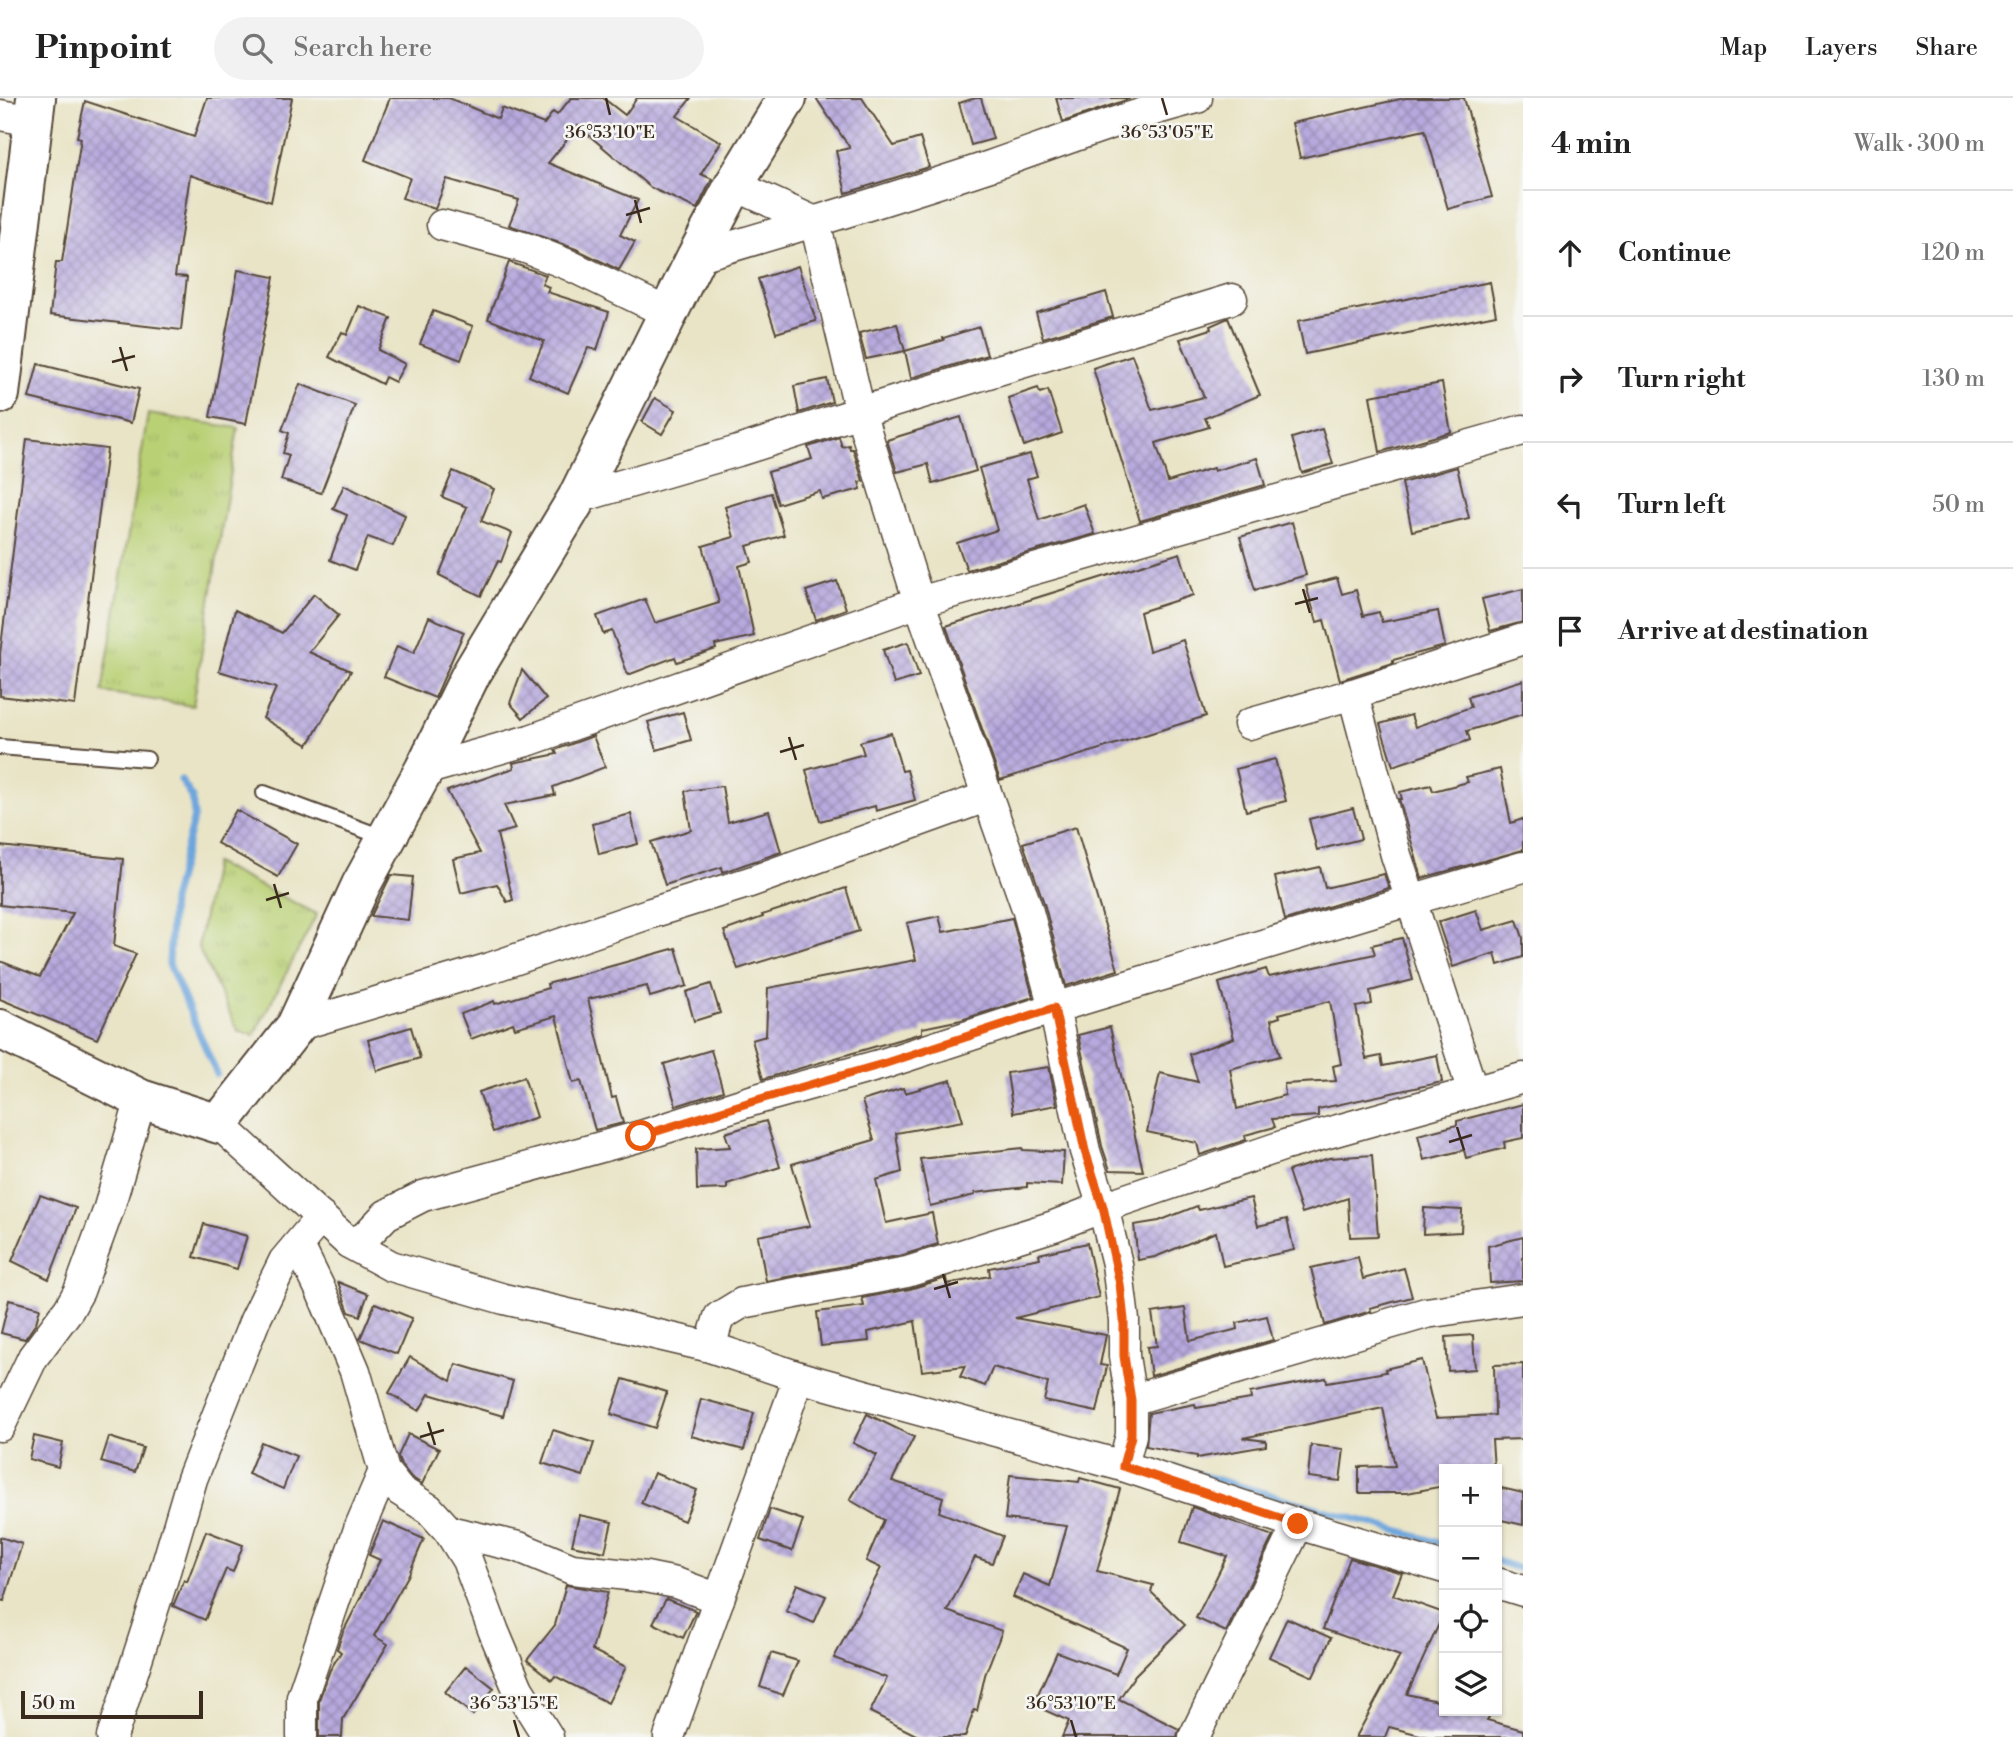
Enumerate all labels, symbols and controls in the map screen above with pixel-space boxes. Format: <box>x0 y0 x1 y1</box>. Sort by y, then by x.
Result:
search box <box>214 17 704 80</box>
text: Pinpoint <box>35 28 172 69</box>
icon: search <box>238 29 276 67</box>
text: Search here <box>294 32 432 64</box>
text: Map <box>1720 33 1767 63</box>
text: Layers <box>1805 33 1877 63</box>
text: Share <box>1915 33 1978 63</box>
text: 36°53'10"E <box>565 121 655 144</box>
text: 36°53'05"E <box>1121 121 1213 144</box>
text: 4 min <box>1551 125 1631 163</box>
text: Walk · 300 m <box>1854 130 1985 158</box>
icon: ahead <box>1551 234 1589 272</box>
text: Continue <box>1618 237 1731 269</box>
text: 120 m <box>1921 239 1985 267</box>
icon: right <box>1551 360 1589 398</box>
text: Turn right <box>1618 363 1746 395</box>
text: 130 m <box>1922 365 1985 393</box>
icon: left <box>1551 486 1589 524</box>
text: Turn left <box>1618 489 1726 521</box>
text: 50 m <box>1932 491 1985 519</box>
icon: arrive <box>1551 612 1589 650</box>
text: Arrive at destination <box>1618 615 1868 647</box>
route start <box>625 1120 656 1151</box>
map controls <box>1439 1464 1502 1716</box>
button: + <box>1439 1464 1502 1527</box>
route end <box>1282 1508 1313 1539</box>
button: − <box>1439 1527 1502 1590</box>
button: locate <box>1439 1590 1502 1653</box>
button: layers <box>1439 1653 1502 1716</box>
scale bar <box>21 1688 203 1720</box>
text: 50 m <box>32 1691 76 1715</box>
text: 36°53'15"E <box>470 1692 558 1715</box>
text: 36°53'10"E <box>1026 1692 1116 1715</box>

